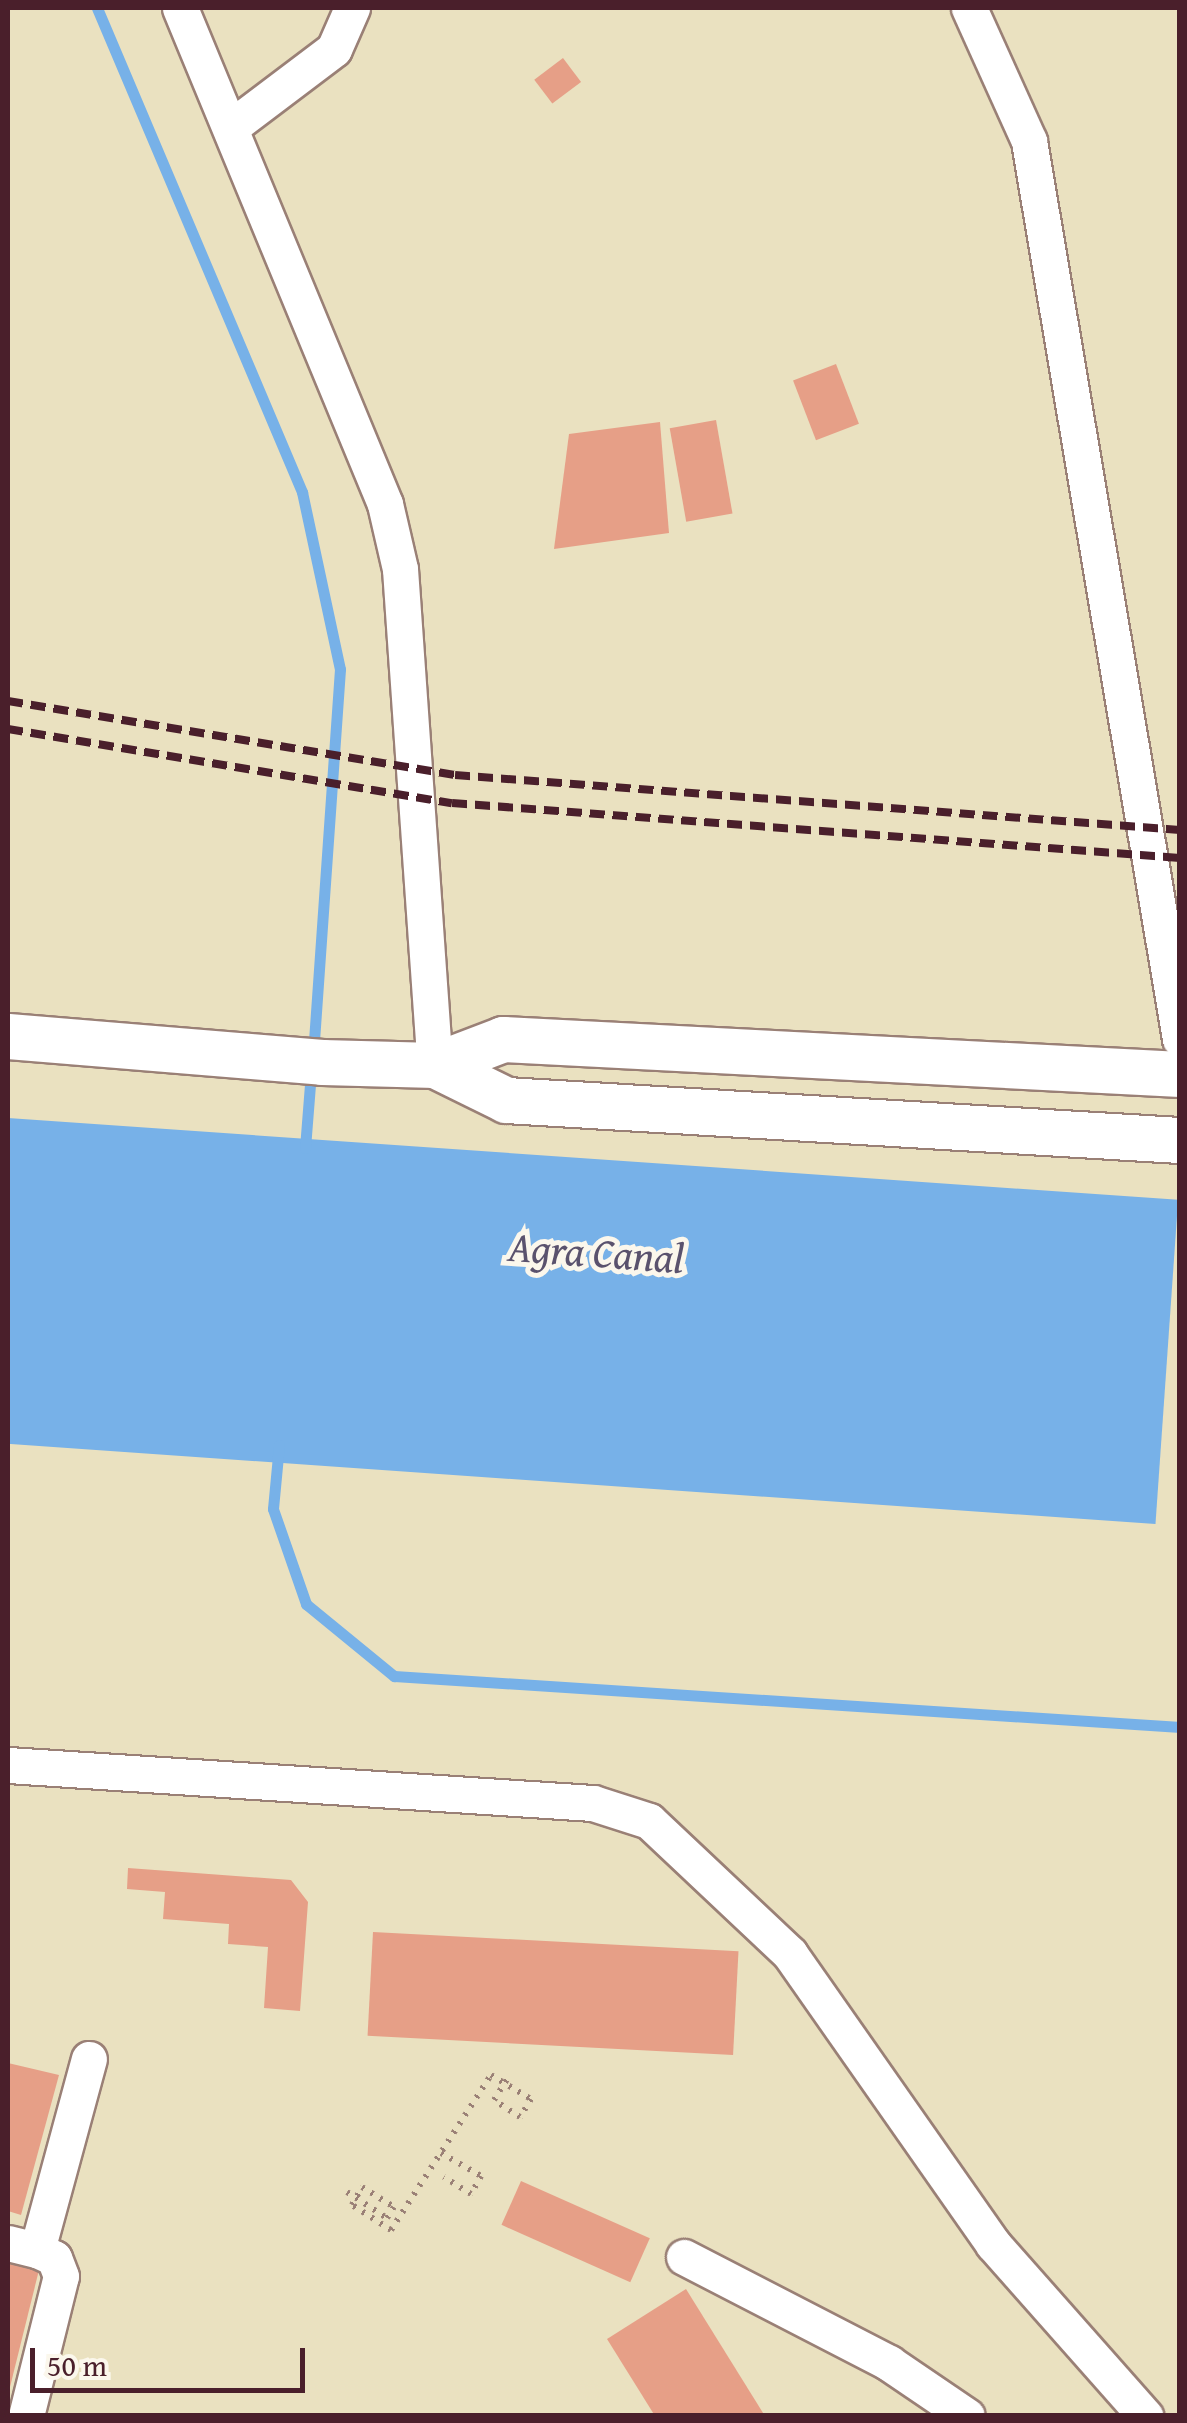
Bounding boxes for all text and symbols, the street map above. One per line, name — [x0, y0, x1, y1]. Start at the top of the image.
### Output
water label: Agra Canal — [506, 1221, 686, 1283]
scale bar — [35, 2328, 310, 2390]
text: 50 m — [47, 2343, 107, 2387]

